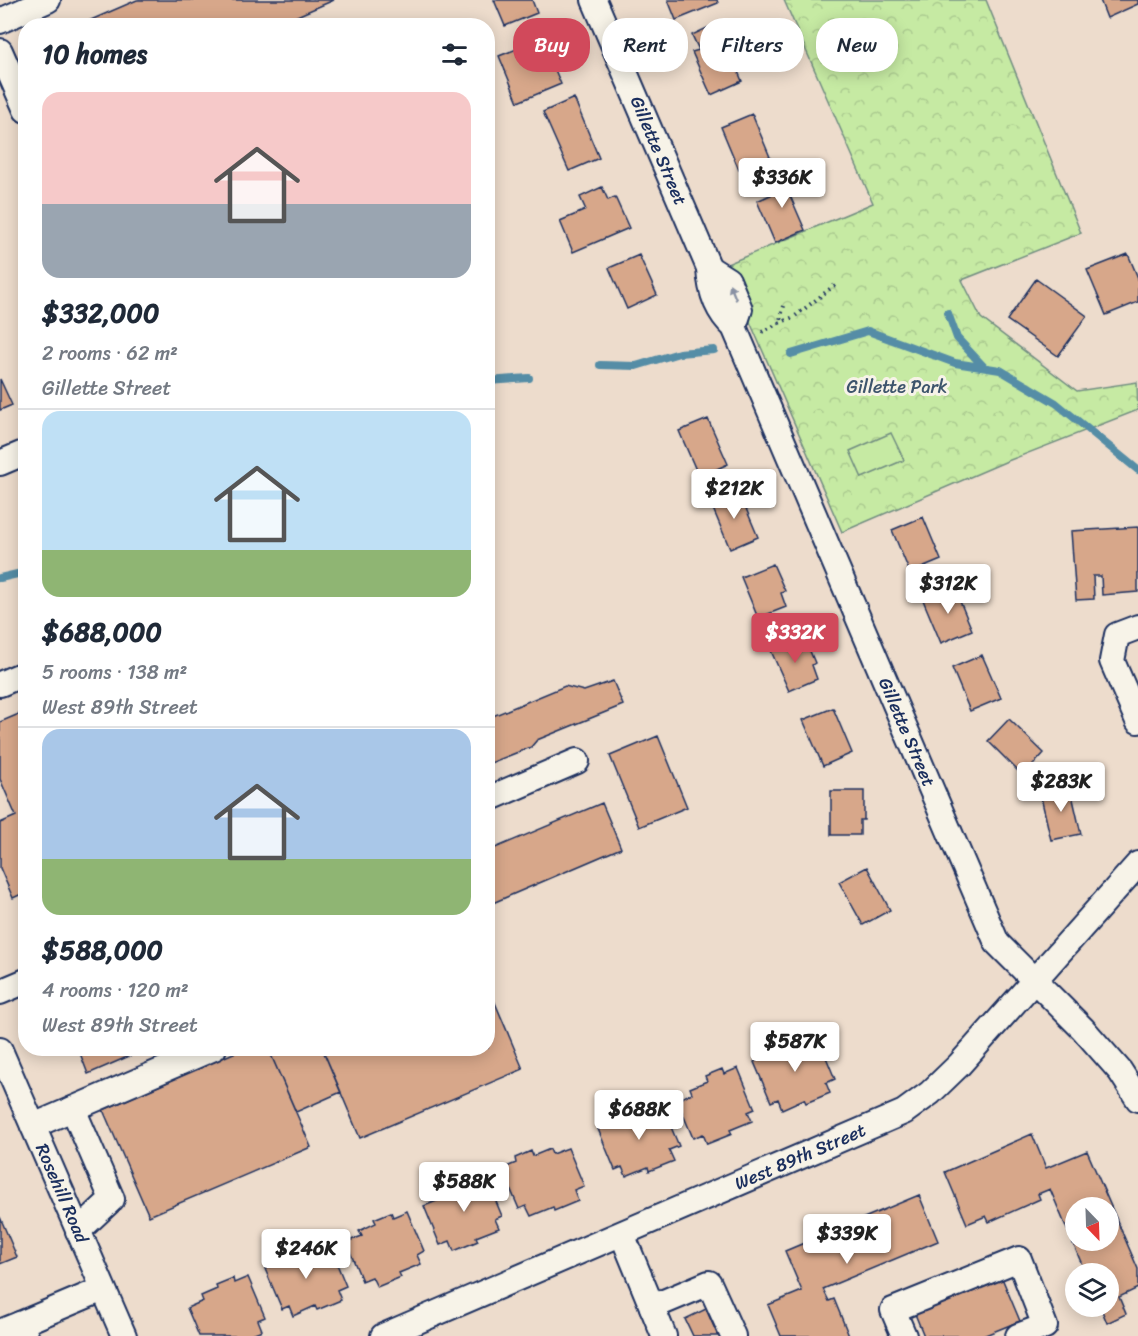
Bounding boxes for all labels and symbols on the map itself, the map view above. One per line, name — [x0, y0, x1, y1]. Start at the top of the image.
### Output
street label: Gillette Street — [621, 91, 696, 211]
pin: $336K — [740, 158, 824, 209]
one-way arrow — [728, 283, 738, 301]
park label: Gillette Park — [847, 371, 948, 403]
pin: $212K — [692, 469, 776, 520]
pin: $312K — [906, 564, 990, 615]
pin: $332K — [753, 613, 837, 664]
street label: Gillette Street — [869, 672, 945, 792]
pin: $283K — [1019, 762, 1103, 813]
pin: $587K — [753, 1022, 837, 1073]
pin: $688K — [597, 1090, 681, 1141]
street label: West 89th Street — [729, 1114, 871, 1199]
street label: Rosehill Road — [26, 1138, 98, 1249]
pin: $588K — [422, 1162, 506, 1213]
north arrow — [1065, 1197, 1119, 1251]
pin: $339K — [805, 1214, 889, 1265]
pin: $246K — [264, 1229, 348, 1280]

